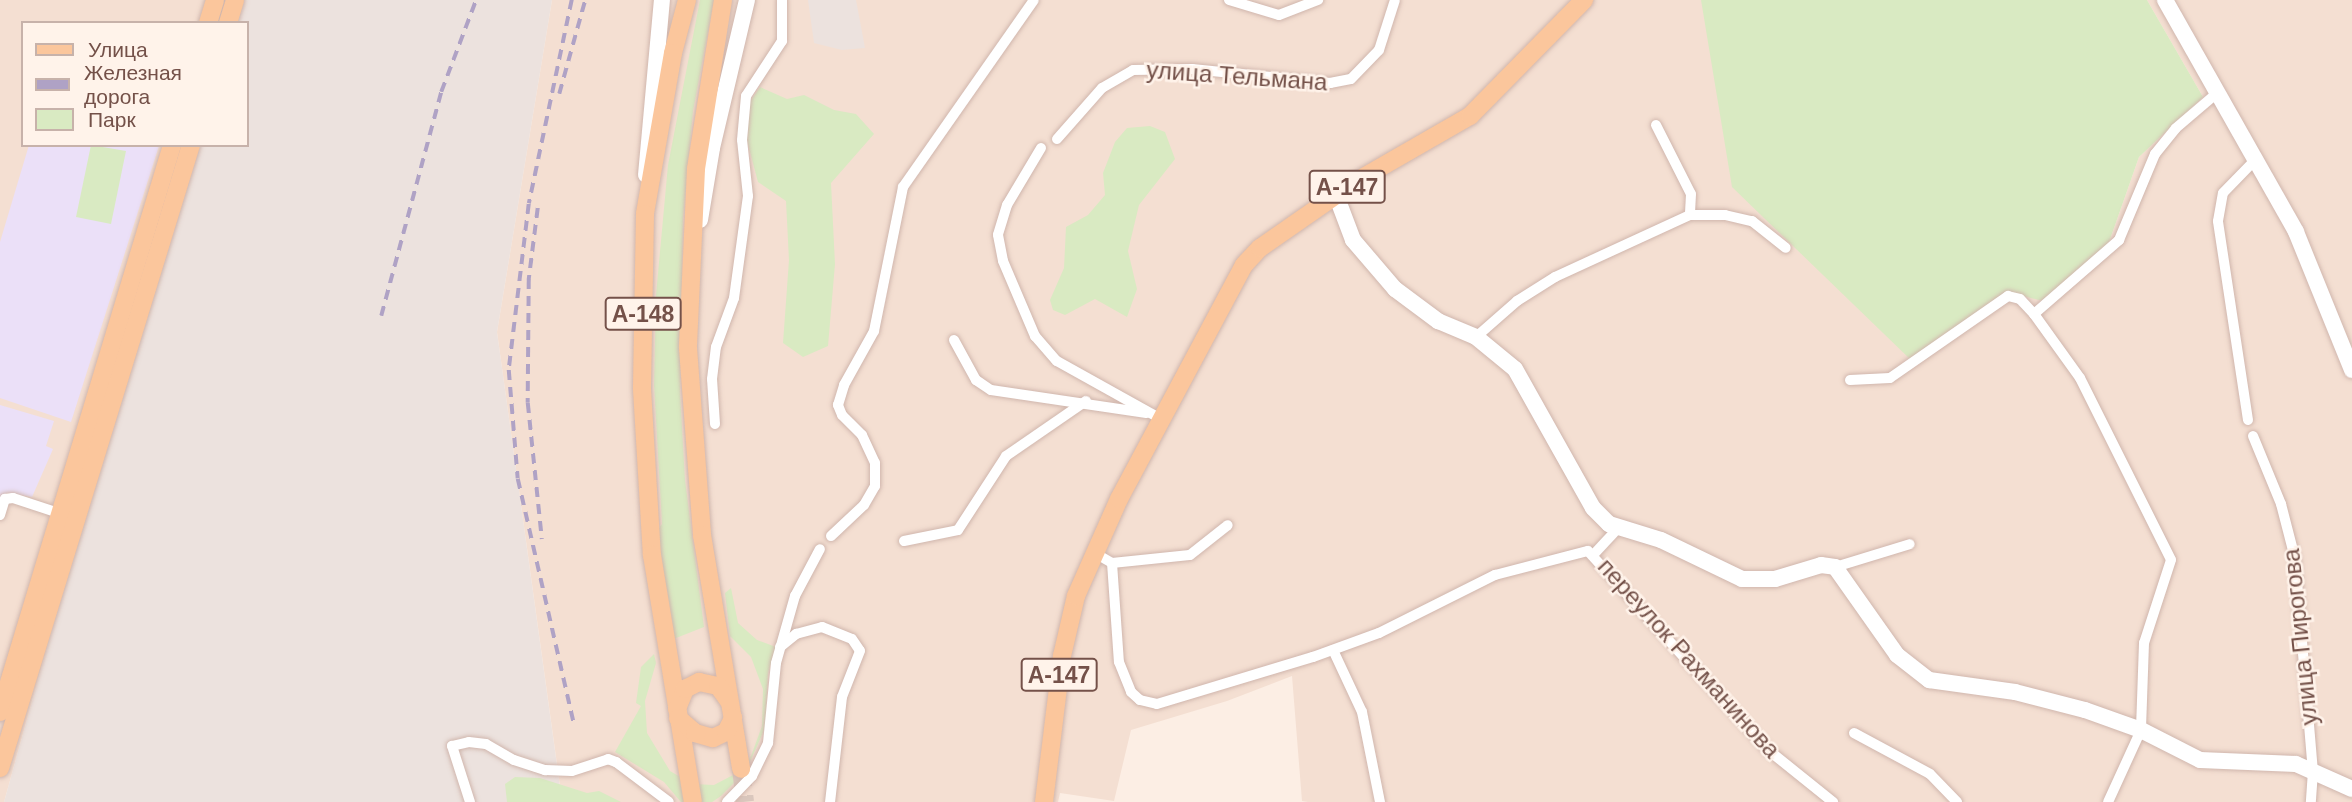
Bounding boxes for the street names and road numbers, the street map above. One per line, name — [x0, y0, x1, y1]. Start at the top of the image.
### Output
street label: улица Тельмана — [1145, 55, 1329, 97]
road number: А-147 — [1308, 168, 1386, 206]
road number: А-148 — [604, 294, 682, 334]
street label: улица Пирогова — [2276, 547, 2324, 727]
street label: переулок Рахманинова — [1592, 552, 1786, 764]
road number: А-147 — [1020, 656, 1098, 694]

